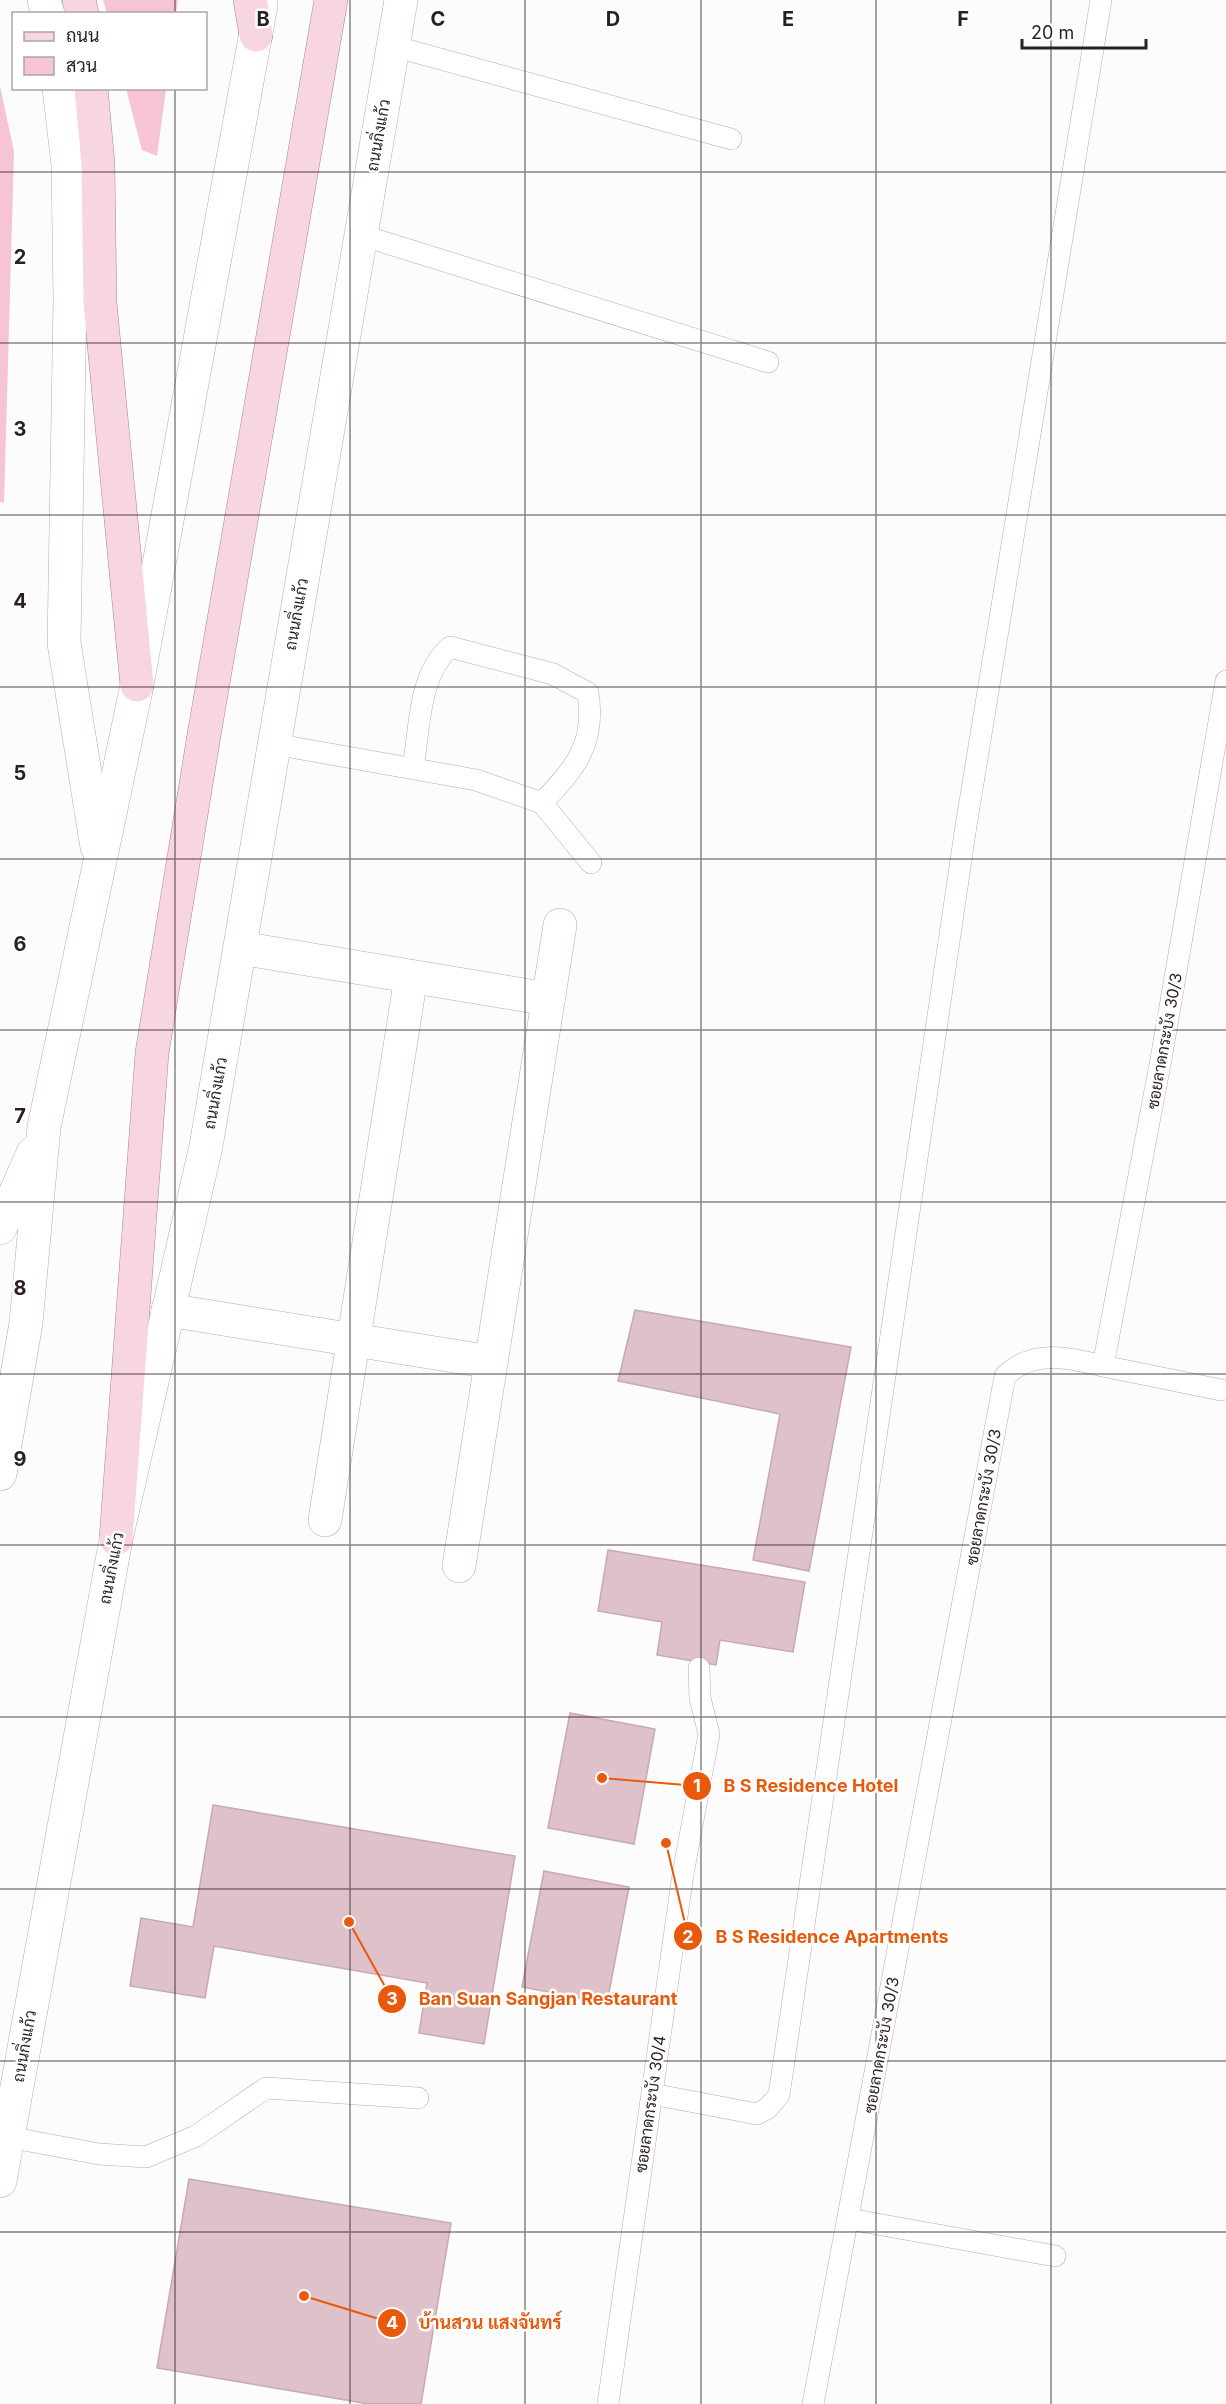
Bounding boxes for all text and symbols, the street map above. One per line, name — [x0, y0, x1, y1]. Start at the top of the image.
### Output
text: B — [256, 7, 270, 31]
text: C — [431, 7, 445, 31]
text: D — [606, 7, 620, 31]
text: E — [782, 7, 794, 31]
text: F — [957, 7, 969, 31]
legend — [12, 12, 207, 90]
scale bar — [1022, 12, 1146, 50]
text: 20 m — [1031, 22, 1074, 43]
text: ถนน — [66, 25, 99, 46]
text: สวน — [66, 55, 97, 76]
street label: ถนนกิ่งแก้ว — [359, 97, 394, 173]
text: 2 — [14, 245, 26, 269]
text: 3 — [14, 417, 26, 441]
street label: ถนนกิ่งแก้ว — [277, 576, 312, 652]
text: 4 — [13, 589, 27, 613]
text: 5 — [14, 761, 26, 785]
text: 6 — [14, 932, 27, 956]
street label: ซอยลาดกระบัง 30/3 — [1142, 971, 1186, 1111]
street label: ถนนกิ่งแก้ว — [196, 1055, 231, 1131]
text: 7 — [14, 1104, 26, 1128]
text: 8 — [13, 1276, 27, 1300]
street label: ซอยลาดกระบัง 30/3 — [961, 1427, 1005, 1567]
text: 9 — [14, 1447, 27, 1471]
street label: ถนนกิ่งแก้ว — [91, 1530, 128, 1606]
callout: B S Residence Hotel — [682, 1768, 910, 1804]
text: 1 — [693, 1775, 701, 1796]
text: B S Residence Hotel — [724, 1775, 898, 1796]
callout: B S Residence Apartments — [673, 1918, 960, 1954]
text: 2 — [682, 1926, 694, 1947]
text: B S Residence Apartments — [716, 1926, 948, 1947]
street label: ซอยลาดกระบัง 30/3 — [859, 1975, 903, 2115]
callout: Ban Suan Sangjan Restaurant — [377, 1981, 689, 2017]
text: 3 — [386, 1988, 398, 2009]
text: Ban Suan Sangjan Restaurant — [419, 1988, 678, 2009]
street label: ถนนกิ่งแก้ว — [5, 2008, 40, 2084]
street label: ซอยลาดกระบัง 30/4 — [630, 2034, 670, 2174]
callout: บ้านสวน แสงจันทร์ — [377, 2305, 574, 2341]
text: บ้านสวน แสงจันทร์ — [419, 2310, 563, 2333]
text: 4 — [386, 2312, 398, 2333]

